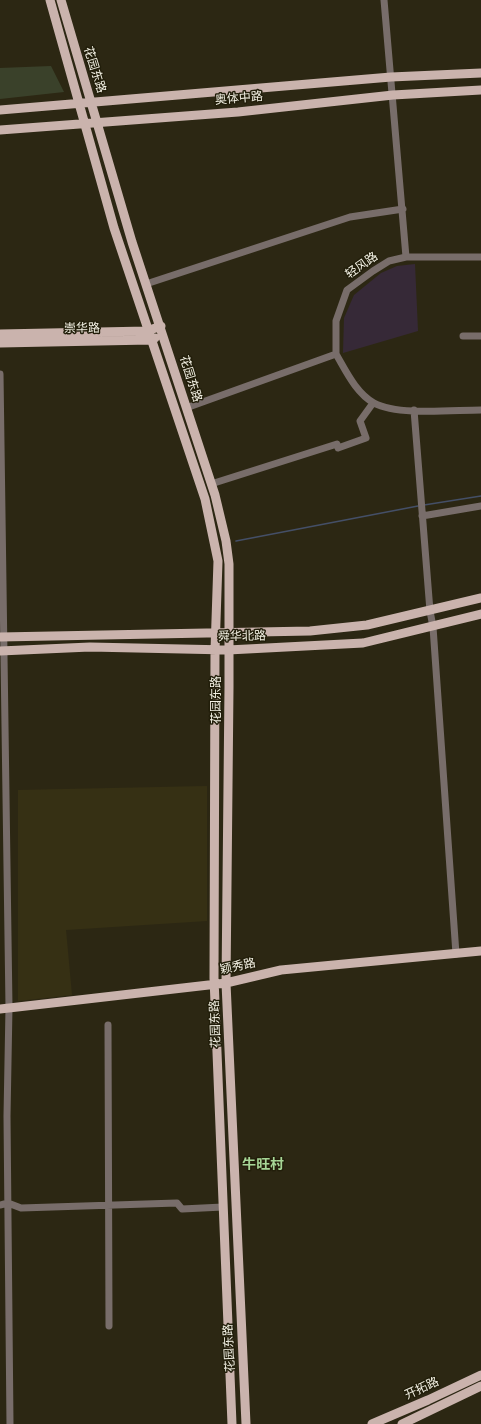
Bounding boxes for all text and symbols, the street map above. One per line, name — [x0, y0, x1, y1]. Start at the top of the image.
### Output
street label: 花园东路 — [80, 45, 108, 95]
street label: 奥体中路 — [214, 90, 264, 108]
street label: 轻风路 — [343, 250, 381, 282]
street label: 崇华路 — [64, 321, 100, 337]
street label: 花园东路 — [176, 354, 204, 404]
street label: 舜华北路 — [218, 629, 266, 645]
street label: 花园东路 — [210, 676, 224, 724]
street label: 颖秀路 — [219, 956, 257, 978]
street label: 花园东路 — [208, 1000, 224, 1048]
district label: 牛旺村 — [242, 1157, 284, 1173]
street label: 花园东路 — [222, 1324, 238, 1372]
street label: 开拓路 — [403, 1375, 441, 1403]

